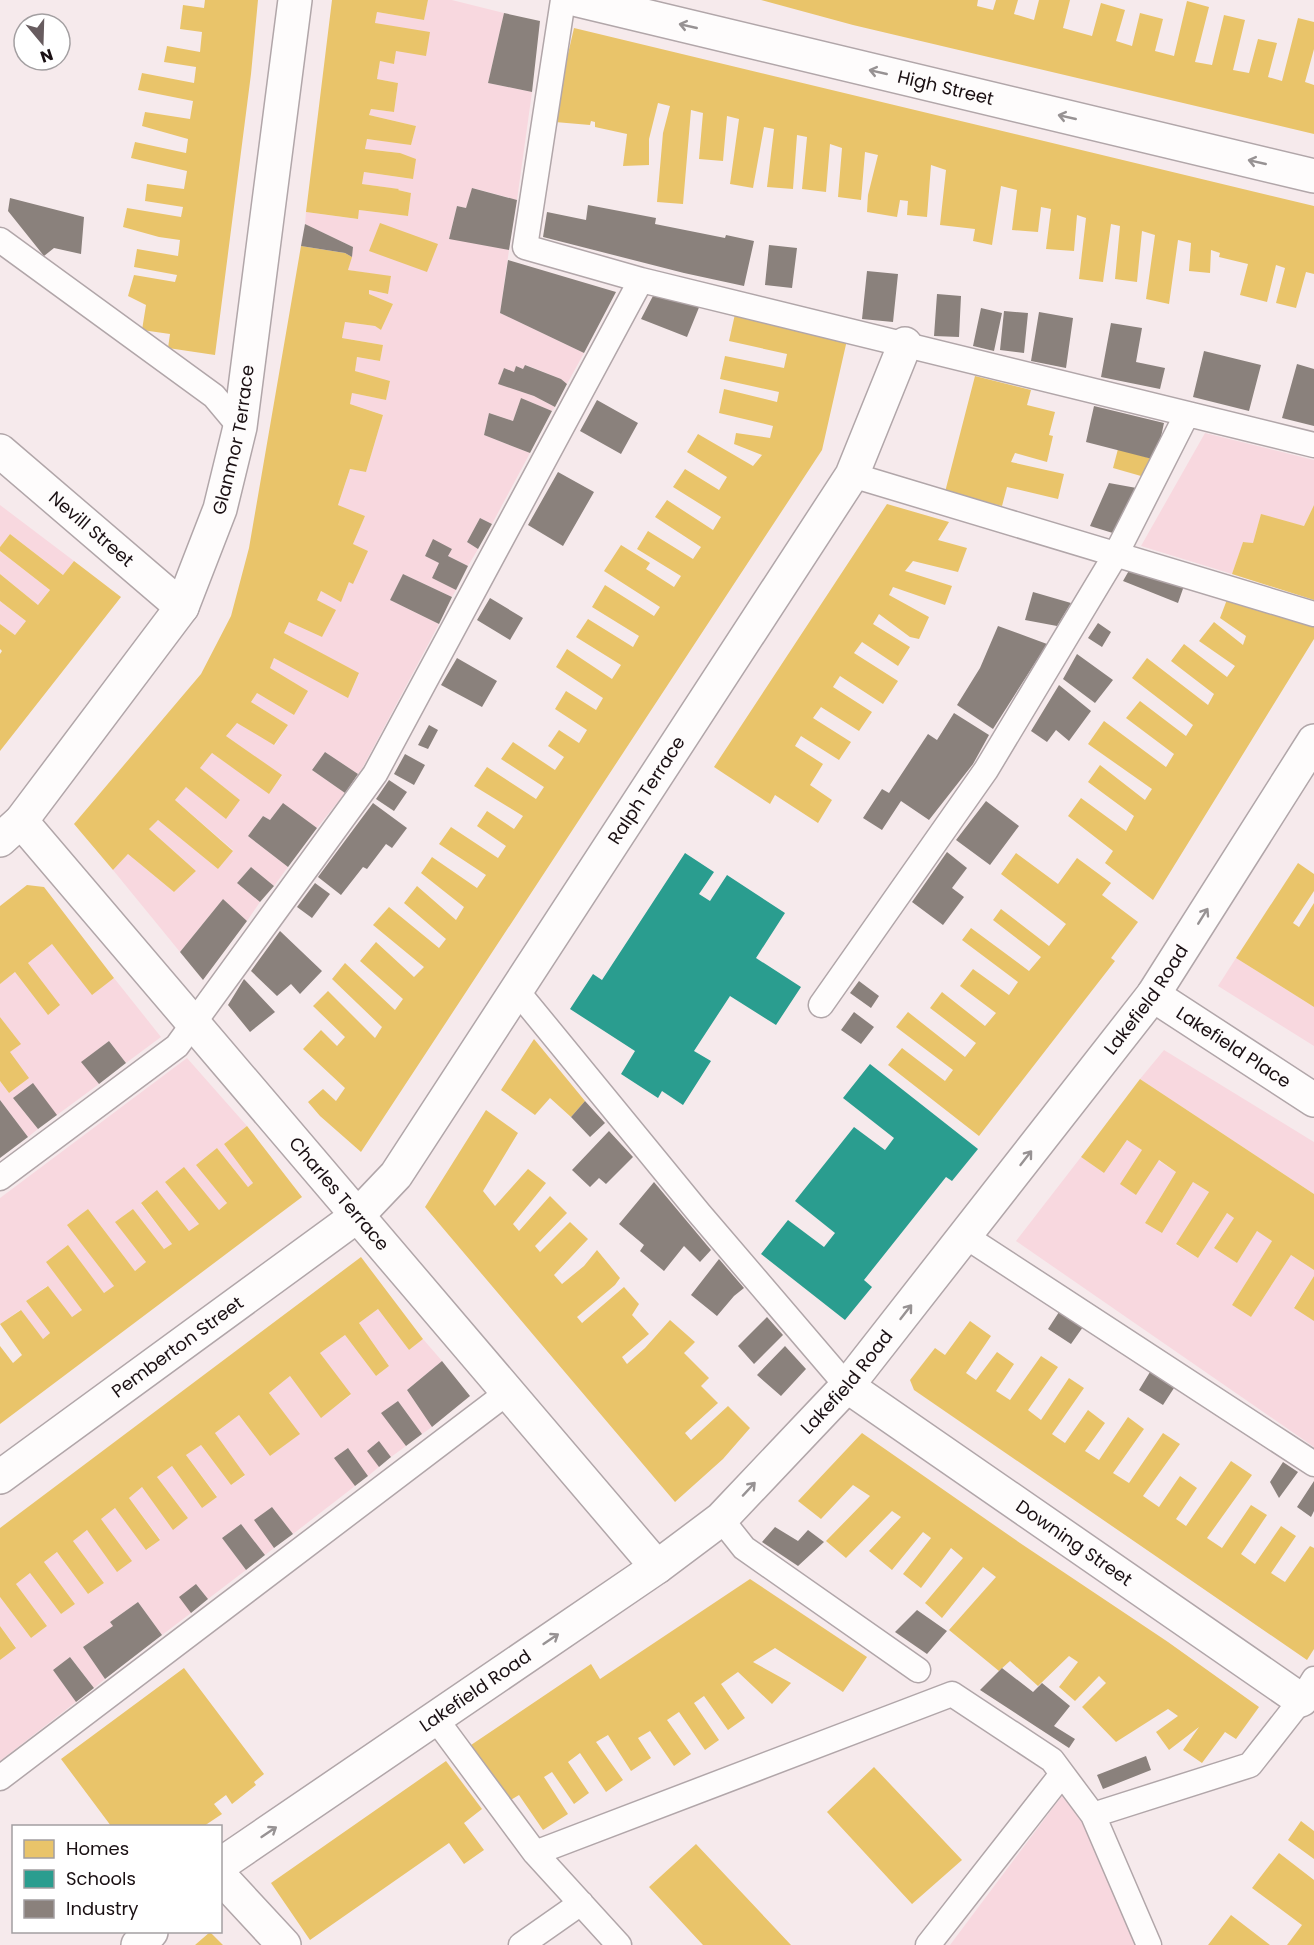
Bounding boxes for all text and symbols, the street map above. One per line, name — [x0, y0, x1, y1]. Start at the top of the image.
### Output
north arrow — [12, 12, 72, 72]
one-way arrow — [679, 20, 698, 32]
text: N — [37, 43, 56, 69]
street label: High Street — [895, 64, 996, 111]
one-way arrow — [869, 65, 888, 77]
one-way arrow — [1058, 110, 1077, 122]
one-way arrow — [1248, 156, 1267, 168]
street label: Glanmor Terrace — [206, 363, 260, 517]
street label: Nevill Street — [44, 485, 139, 572]
street label: Ralph Terrace — [602, 731, 691, 849]
one-way arrow — [1198, 908, 1210, 925]
street label: Lakefield Road — [1098, 940, 1194, 1060]
street label: Lakefield Place — [1171, 1000, 1296, 1094]
street label: Charles Terrace — [283, 1131, 395, 1256]
one-way arrow — [1019, 1150, 1032, 1166]
street label: Pemberton Street — [106, 1290, 248, 1403]
one-way arrow — [899, 1304, 912, 1320]
street label: Lakefield Road — [795, 1324, 898, 1439]
one-way arrow — [742, 1482, 757, 1497]
street label: Downing Street — [1011, 1494, 1137, 1592]
one-way arrow — [543, 1633, 559, 1645]
street label: Lakefield Road — [414, 1643, 536, 1738]
legend — [12, 1825, 222, 1933]
one-way arrow — [260, 1826, 277, 1838]
text: Homes — [66, 1836, 129, 1861]
text: Schools — [66, 1866, 136, 1891]
text: Industry — [66, 1896, 138, 1921]

